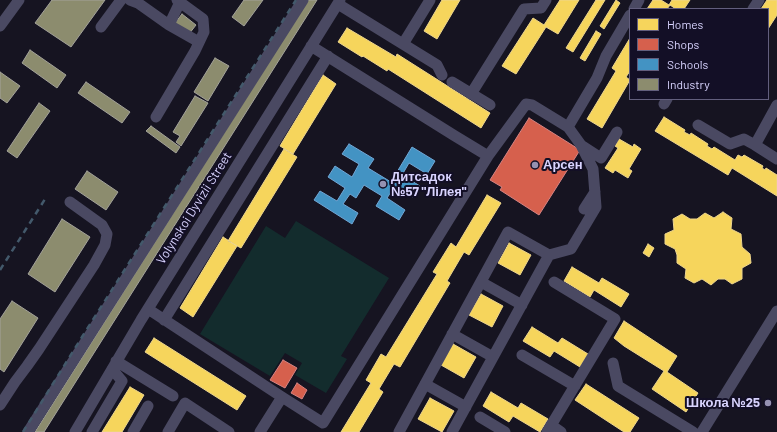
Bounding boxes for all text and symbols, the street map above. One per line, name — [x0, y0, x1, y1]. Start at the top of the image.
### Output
legend — [629, 8, 769, 100]
text: Homes — [667, 17, 703, 31]
text: Shops — [667, 37, 699, 51]
text: Schools — [667, 57, 708, 71]
text: Industry — [667, 77, 710, 91]
street label: Volynskoi Dyvizii Street — [153, 149, 235, 267]
place label: Арсен — [543, 157, 583, 173]
marker: Арсен — [530, 160, 540, 170]
place label: Дитсадок №57 "Лілея" — [391, 169, 467, 200]
marker: Дитсадок №57 "Лілея" — [378, 179, 388, 189]
place label: Школа №25 — [686, 395, 760, 411]
marker: Школа №25 — [763, 398, 773, 408]

